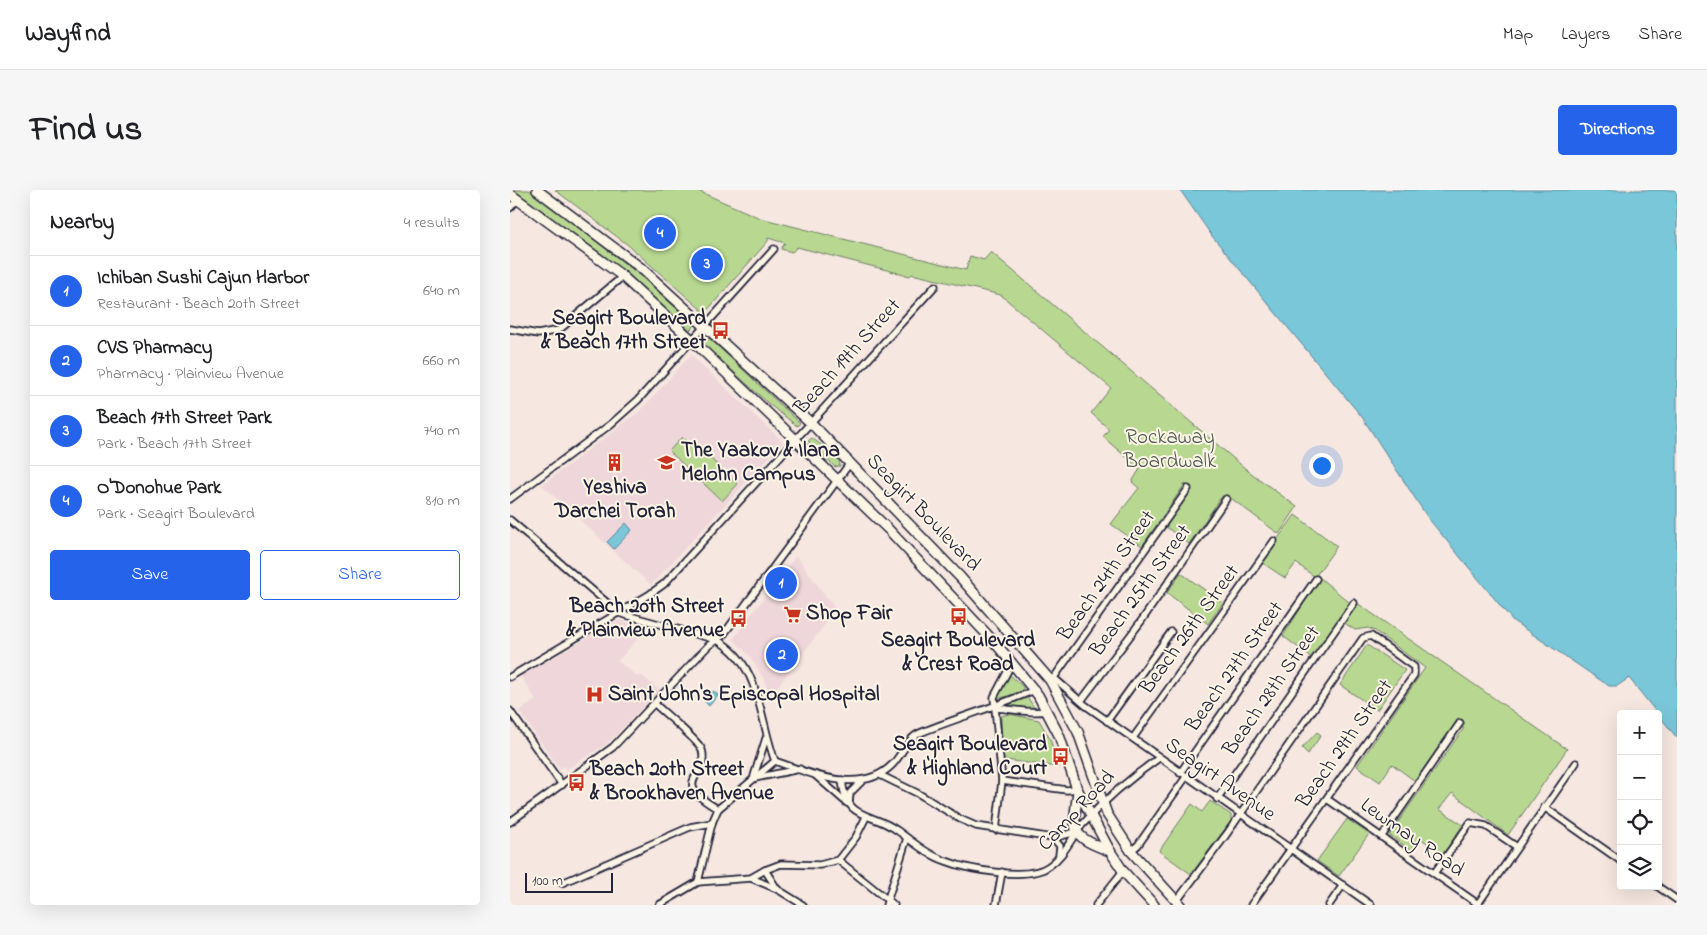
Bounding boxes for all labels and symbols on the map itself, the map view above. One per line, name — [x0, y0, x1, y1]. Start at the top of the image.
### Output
pin: 4 — [644, 214, 676, 252]
pin: 3 — [691, 245, 723, 283]
street label: Beach 19th Street — [787, 292, 909, 423]
place label: Seagirt Boulevard & Beach 17th Street — [540, 304, 707, 358]
bus stop icon: Seagirt Boulevard & Beach 17th Street — [710, 321, 730, 341]
park label: Rockaway Boardwalk — [1123, 423, 1217, 477]
place label: The Yaakov & Ilana Melohn Campus — [681, 436, 840, 490]
street label: Seagirt Boulevard — [857, 447, 987, 580]
building icon: Yeshiva Darchei Torah — [605, 453, 625, 473]
school or university icon: The Yaakov & Ilana Melohn Campus — [657, 453, 677, 473]
your location — [1309, 453, 1335, 479]
place label: Yeshiva Darchei Torah — [554, 473, 675, 527]
street label: Beach 24th Street — [1050, 504, 1163, 648]
street label: Beach 25th Street — [1082, 519, 1199, 664]
street label: Beach 26th Street — [1132, 559, 1247, 702]
pin: 1 — [765, 564, 797, 602]
place label: Beach 20th Street & Plainview Avenue — [565, 592, 725, 646]
street label: Beach 27th Street — [1178, 595, 1291, 739]
place label: Shop Fair — [806, 599, 893, 629]
supermarket icon: Shop Fair — [782, 604, 802, 624]
bus stop icon: Seagirt Boulevard & Crest Road — [948, 606, 968, 626]
bus stop icon: Beach 20th Street & Plainview Avenue — [728, 609, 748, 629]
street label: Beach 28th Street — [1215, 620, 1328, 763]
place label: Seagirt Boulevard & Crest Road — [881, 626, 1035, 680]
pin: 2 — [766, 636, 798, 674]
street label: Beach 29th Street — [1289, 673, 1401, 815]
place label: Saint John's Episcopal Hospital — [608, 680, 880, 710]
hospital icon: Saint John's Episcopal Hospital — [584, 685, 604, 705]
place label: Seagirt Boulevard & Highland Court — [893, 730, 1048, 786]
street label: Seagirt Avenue — [1157, 731, 1282, 831]
bus stop icon: Seagirt Boulevard & Highland Court — [1051, 747, 1071, 767]
place label: Beach 20th Street & Brookhaven Avenue — [589, 755, 774, 809]
street label: Camp Road — [1031, 764, 1123, 858]
bus stop icon: Beach 20th Street & Brookhaven Avenue — [566, 772, 586, 792]
street label: Lewmay Road — [1353, 791, 1470, 887]
scale bar — [525, 870, 612, 893]

